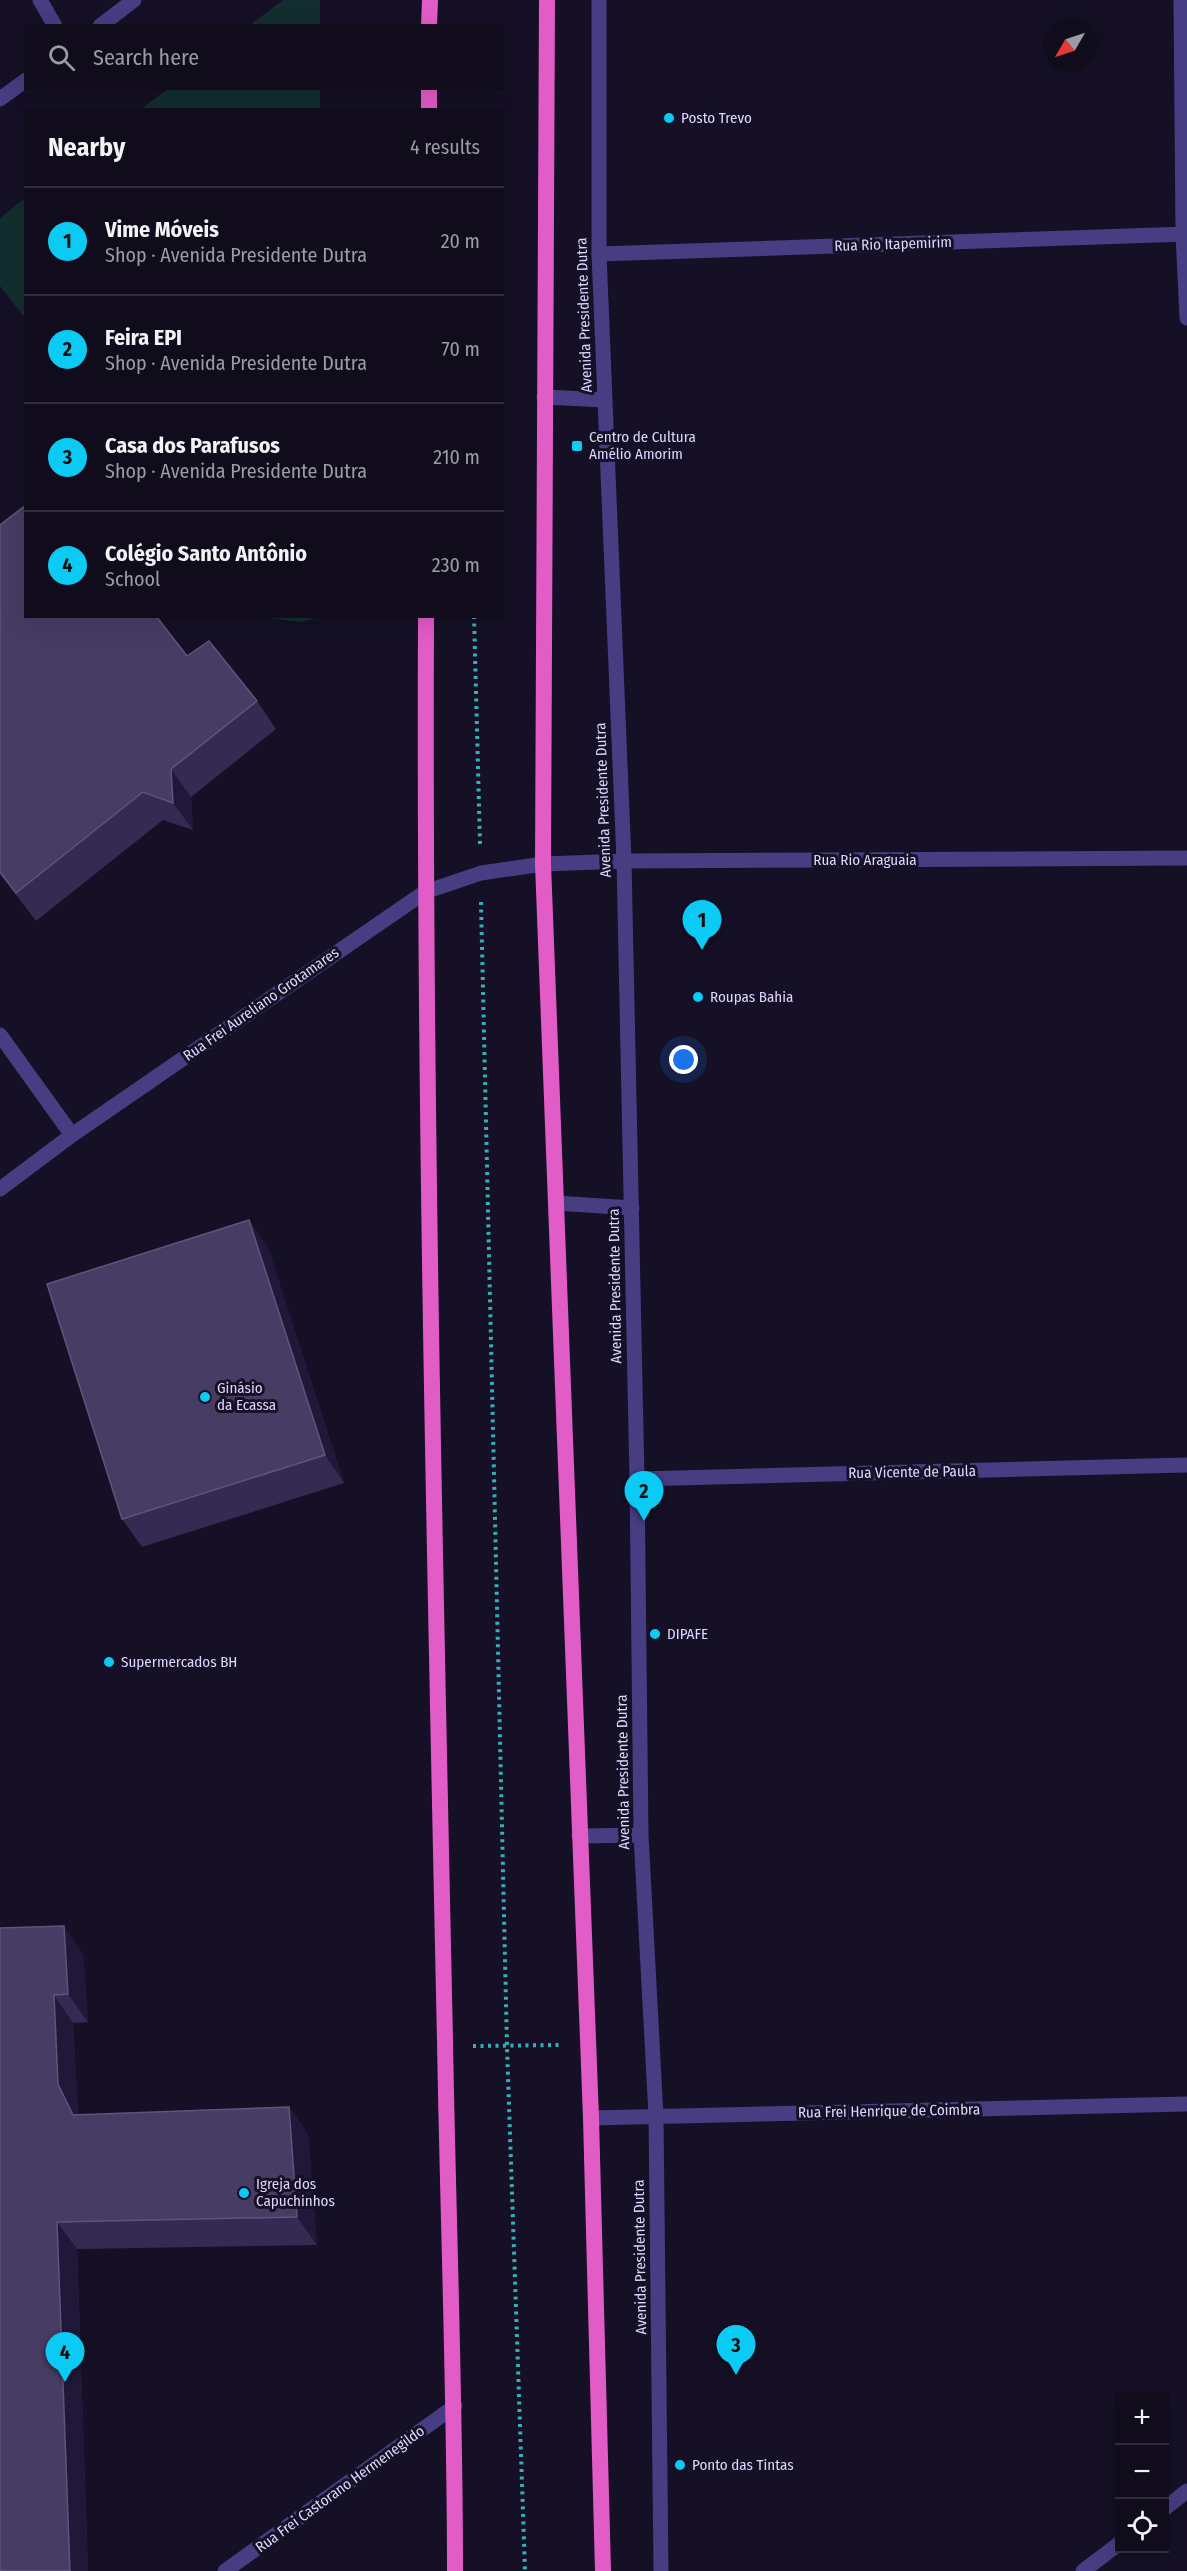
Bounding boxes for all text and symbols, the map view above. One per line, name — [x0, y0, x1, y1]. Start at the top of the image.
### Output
north arrow — [1043, 18, 1097, 72]
search box — [24, 24, 504, 90]
icon: search — [45, 41, 78, 74]
text: Search here — [93, 44, 199, 71]
place label: Posto Trevo — [681, 109, 752, 127]
marker: Posto Trevo — [662, 111, 676, 125]
text: Nearby — [48, 132, 125, 163]
text: 4 results — [410, 135, 480, 159]
text: Vime Móveis — [105, 216, 219, 243]
text: 1 — [63, 229, 72, 253]
text: 20 m — [441, 229, 480, 253]
street label: Rua Rio Itapemirim — [834, 233, 952, 255]
street label: Avenida Presidente Dutra — [572, 237, 596, 393]
text: Shop · Avenida Presidente Dutra — [105, 243, 367, 267]
text: Feira EPI — [105, 324, 182, 351]
text: 2 — [63, 337, 72, 361]
text: 70 m — [442, 337, 480, 361]
text: Shop · Avenida Presidente Dutra — [105, 351, 367, 375]
place label: Centro de Cultura Amélio Amorim — [589, 428, 696, 463]
text: Casa dos Parafusos — [105, 432, 280, 459]
marker: Centro de Cultura Amélio Amorim — [570, 439, 584, 453]
text: 3 — [63, 445, 72, 469]
text: 210 m — [433, 445, 480, 469]
text: Shop · Avenida Presidente Dutra — [105, 459, 367, 483]
text: Colégio Santo Antônio — [105, 540, 307, 567]
text: 4 — [62, 553, 73, 577]
text: 230 m — [432, 553, 480, 577]
text: School — [105, 567, 160, 591]
street label: Avenida Presidente Dutra — [591, 722, 615, 878]
street label: Rua Rio Araguaia — [813, 851, 917, 869]
pin: 1 — [682, 900, 722, 950]
street label: Rua Frei Aureliano Grotamares — [180, 943, 342, 1065]
place label: Roupas Bahia — [710, 988, 793, 1006]
marker: Roupas Bahia — [691, 990, 705, 1004]
your location — [669, 1045, 698, 1074]
street label: Avenida Presidente Dutra — [605, 1208, 625, 1364]
place label: Ginásio da Ecassa — [217, 1379, 276, 1414]
marker: Ginásio da Ecassa — [198, 1390, 212, 1404]
street label: Rua Vicente de Paula — [848, 1462, 976, 1482]
pin: 2 — [624, 1472, 664, 1521]
place label: DIPAFE — [667, 1625, 708, 1643]
marker: DIPAFE — [648, 1627, 662, 1641]
place label: Supermercados BH — [121, 1653, 237, 1671]
marker: Supermercados BH — [102, 1655, 116, 1669]
street label: Avenida Presidente Dutra — [613, 1694, 633, 1850]
street label: Rua Frei Henrique de Coimbra — [798, 2100, 980, 2122]
place label: Igreja dos Capuchinhos — [256, 2175, 335, 2210]
street label: Avenida Presidente Dutra — [630, 2179, 650, 2335]
marker: Igreja dos Capuchinhos — [237, 2186, 251, 2200]
pin: 3 — [716, 2326, 756, 2375]
pin: 4 — [46, 2332, 84, 2382]
map controls — [1115, 2391, 1169, 2553]
button: + — [1115, 2391, 1169, 2445]
street label: Rua Frei Castorano Hermenegildo — [252, 2422, 428, 2556]
button: − — [1115, 2445, 1169, 2499]
place label: Ponto das Tintas — [692, 2456, 794, 2474]
marker: Ponto das Tintas — [673, 2458, 687, 2472]
button: locate — [1115, 2499, 1169, 2553]

